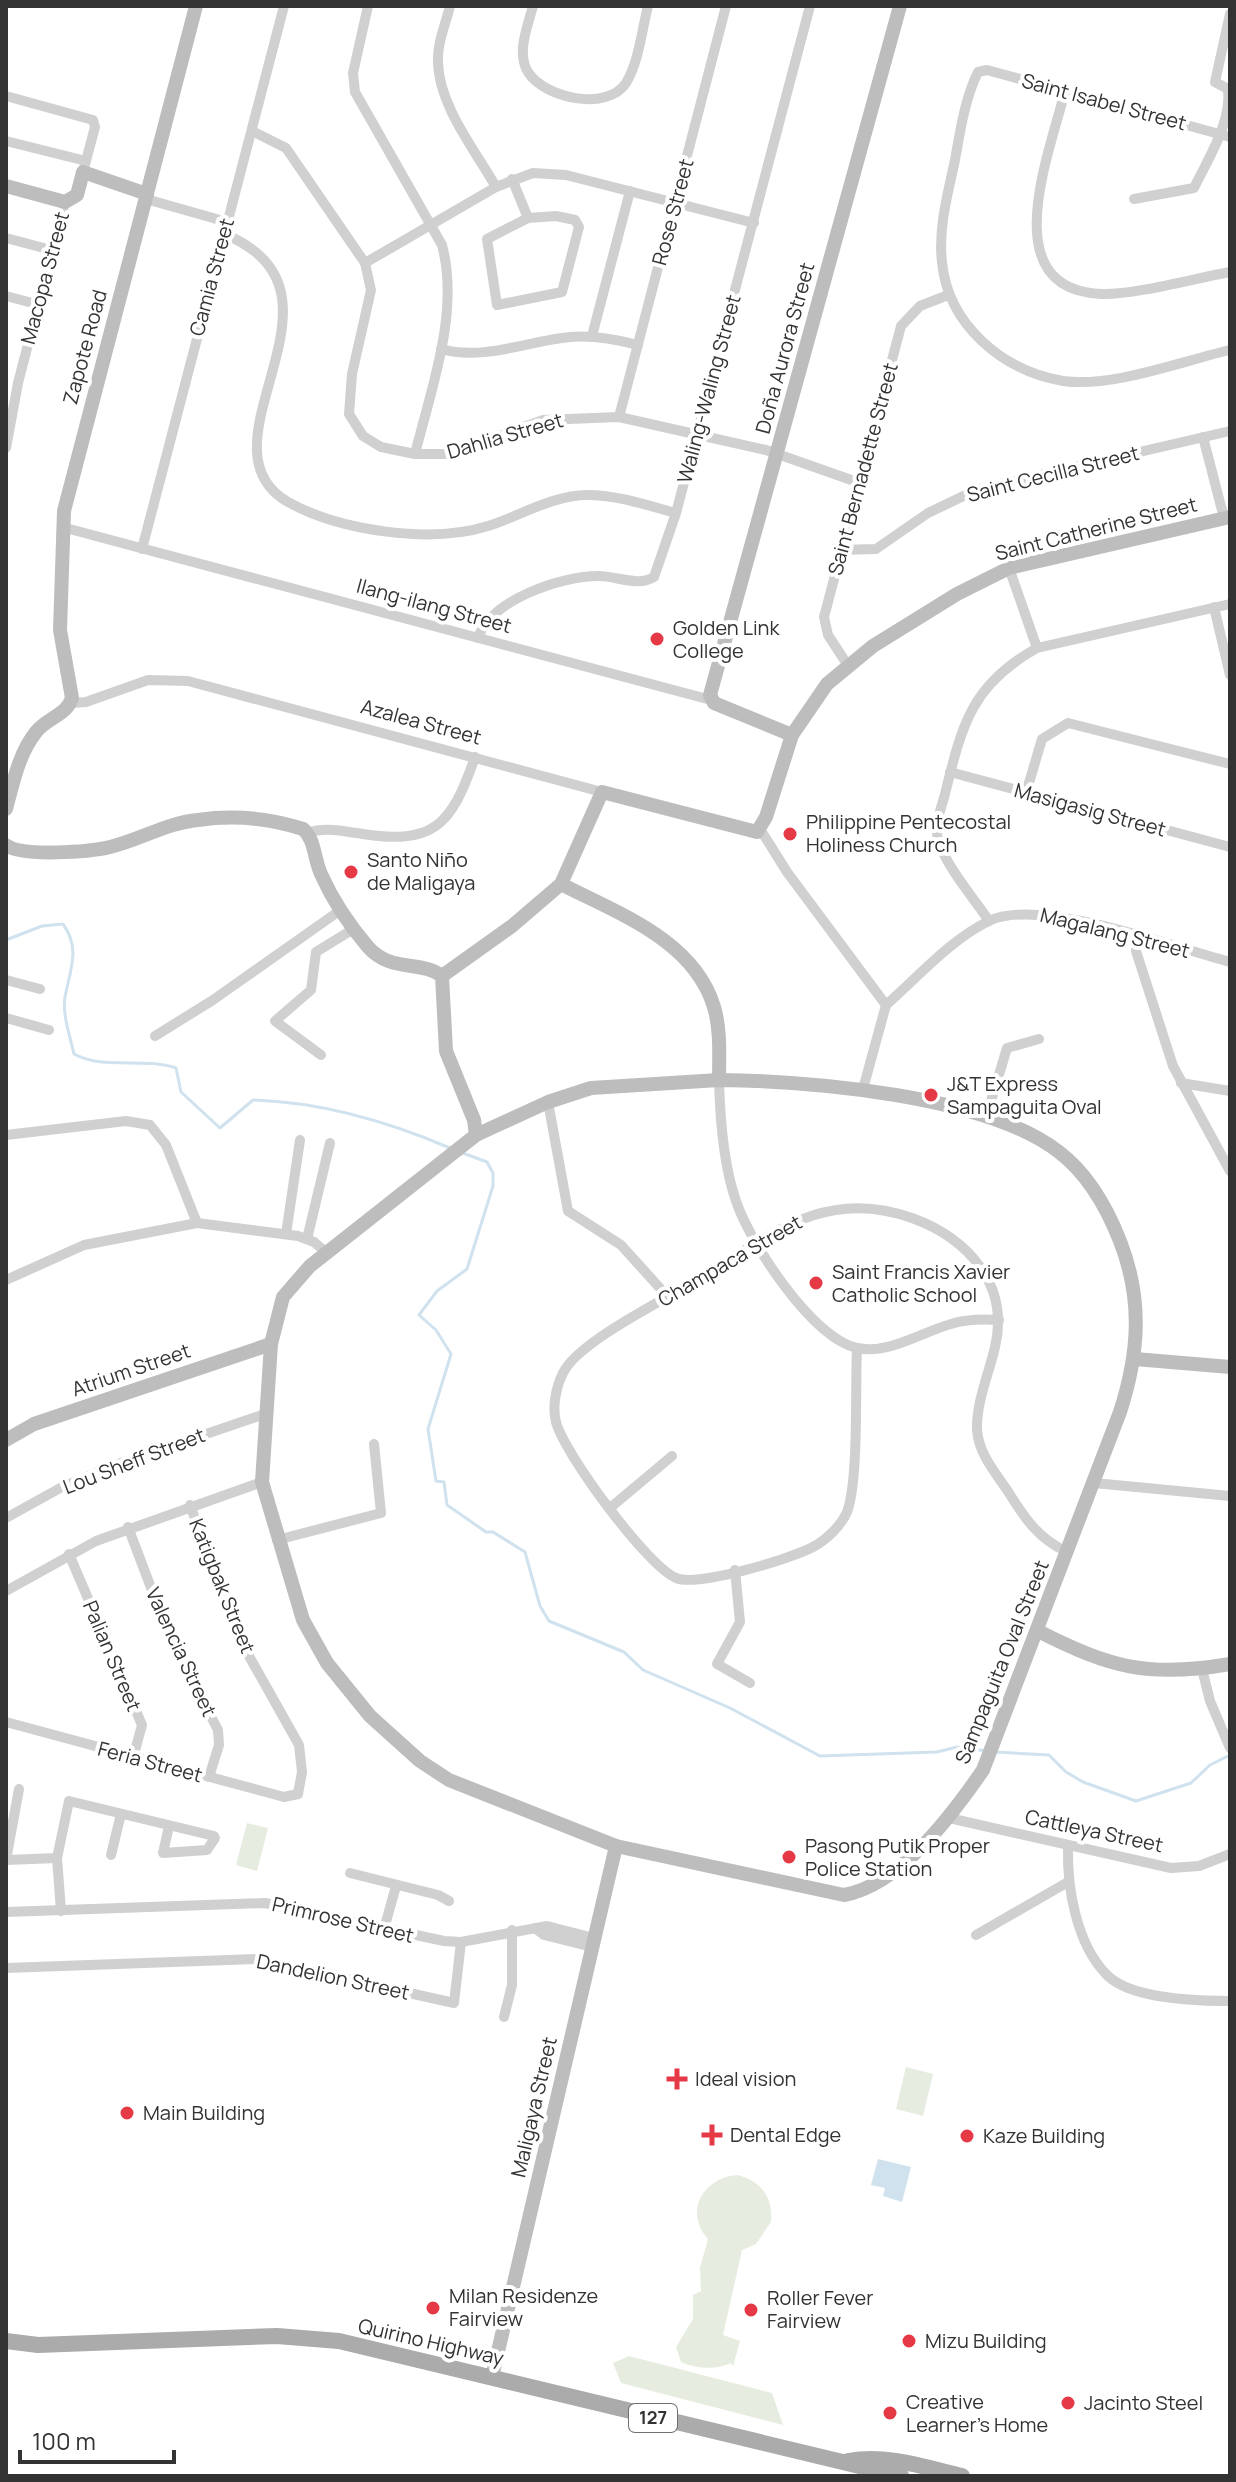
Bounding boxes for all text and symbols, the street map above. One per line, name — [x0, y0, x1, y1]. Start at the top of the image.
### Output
street label: Saint Isabel Street — [1019, 67, 1189, 136]
street label: Rose Street — [645, 156, 700, 268]
street label: Macopa Street — [14, 209, 75, 347]
street label: Camia Street — [183, 215, 240, 339]
street label: Doña Aurora Street — [749, 259, 820, 437]
street label: Zapote Road — [56, 287, 113, 407]
street label: Waling-Waling Street — [670, 292, 747, 486]
street label: Saint Bernadette Street — [821, 360, 904, 578]
street label: Dahlia Street — [444, 406, 566, 465]
street label: Saint Cecilla Street — [964, 439, 1142, 508]
street label: Saint Catherine Street — [992, 490, 1200, 567]
street label: Ilang-ilang Street — [354, 572, 515, 639]
place label: Golden Link College — [673, 614, 780, 664]
marker: Golden Link College — [648, 630, 666, 648]
street label: Azalea Street — [358, 692, 484, 751]
street label: Masigasig Street — [1011, 776, 1169, 843]
place label: Philippine Pentecostal Holiness Church — [806, 808, 1011, 858]
marker: Philippine Pentecostal Holiness Church — [781, 825, 799, 843]
place label: Santo Niño de Maligaya — [367, 846, 475, 896]
marker: Santo Niño de Maligaya — [342, 863, 360, 881]
street label: Magalang Street — [1038, 901, 1193, 964]
place label: J&T Express Sampaguita Oval — [947, 1070, 1102, 1120]
marker: J&T Express Sampaguita Oval — [922, 1086, 940, 1104]
street label: Champaca Street — [653, 1208, 807, 1313]
place label: Saint Francis Xavier Catholic School — [832, 1258, 1010, 1308]
marker: Saint Francis Xavier Catholic School — [807, 1274, 825, 1292]
street label: Atrium Street — [68, 1337, 194, 1402]
street label: Lou Sheff Street — [59, 1421, 209, 1500]
street label: Katigbak Street — [183, 1514, 262, 1657]
street label: Sampaguita Oval Street — [948, 1556, 1055, 1768]
street label: Valencia Street — [140, 1583, 223, 1721]
street label: Palian Street — [77, 1596, 148, 1715]
street label: Feria Street — [95, 1735, 205, 1788]
street label: Cattleya Street — [1023, 1803, 1166, 1858]
place label: Pasong Putik Proper Police Station — [805, 1832, 990, 1882]
marker: Pasong Putik Proper Police Station — [780, 1848, 798, 1866]
street label: Primrose Street — [270, 1890, 417, 1949]
street label: Dandelion Street — [254, 1947, 412, 2006]
street label: Maligaya Street — [504, 2034, 563, 2180]
place label: Ideal vision — [695, 2065, 797, 2092]
marker: Ideal vision — [666, 2068, 688, 2090]
place label: Main Building — [143, 2099, 265, 2126]
marker: Main Building — [118, 2104, 136, 2122]
place label: Dental Edge — [730, 2121, 841, 2148]
place label: Kaze Building — [983, 2122, 1105, 2149]
marker: Dental Edge — [701, 2124, 723, 2146]
marker: Kaze Building — [958, 2127, 976, 2145]
place label: Milan Residenze Fairview — [449, 2282, 598, 2332]
place label: Roller Fever Fairview — [767, 2284, 873, 2334]
marker: Milan Residenze Fairview — [424, 2299, 442, 2317]
marker: Roller Fever Fairview — [742, 2301, 760, 2319]
street label: Quirino Highway — [356, 2312, 507, 2371]
place label: Mizu Building — [925, 2327, 1047, 2354]
marker: Mizu Building — [900, 2332, 918, 2350]
place label: Creative Learner's Home — [906, 2388, 1048, 2438]
place label: Jacinto Steel — [1084, 2389, 1203, 2416]
marker: Jacinto Steel — [1059, 2394, 1077, 2412]
road number: 127 — [629, 2404, 677, 2432]
marker: Creative Learner's Home — [881, 2404, 899, 2422]
scale bar — [20, 2414, 174, 2464]
text: 100 m — [32, 2424, 96, 2457]

